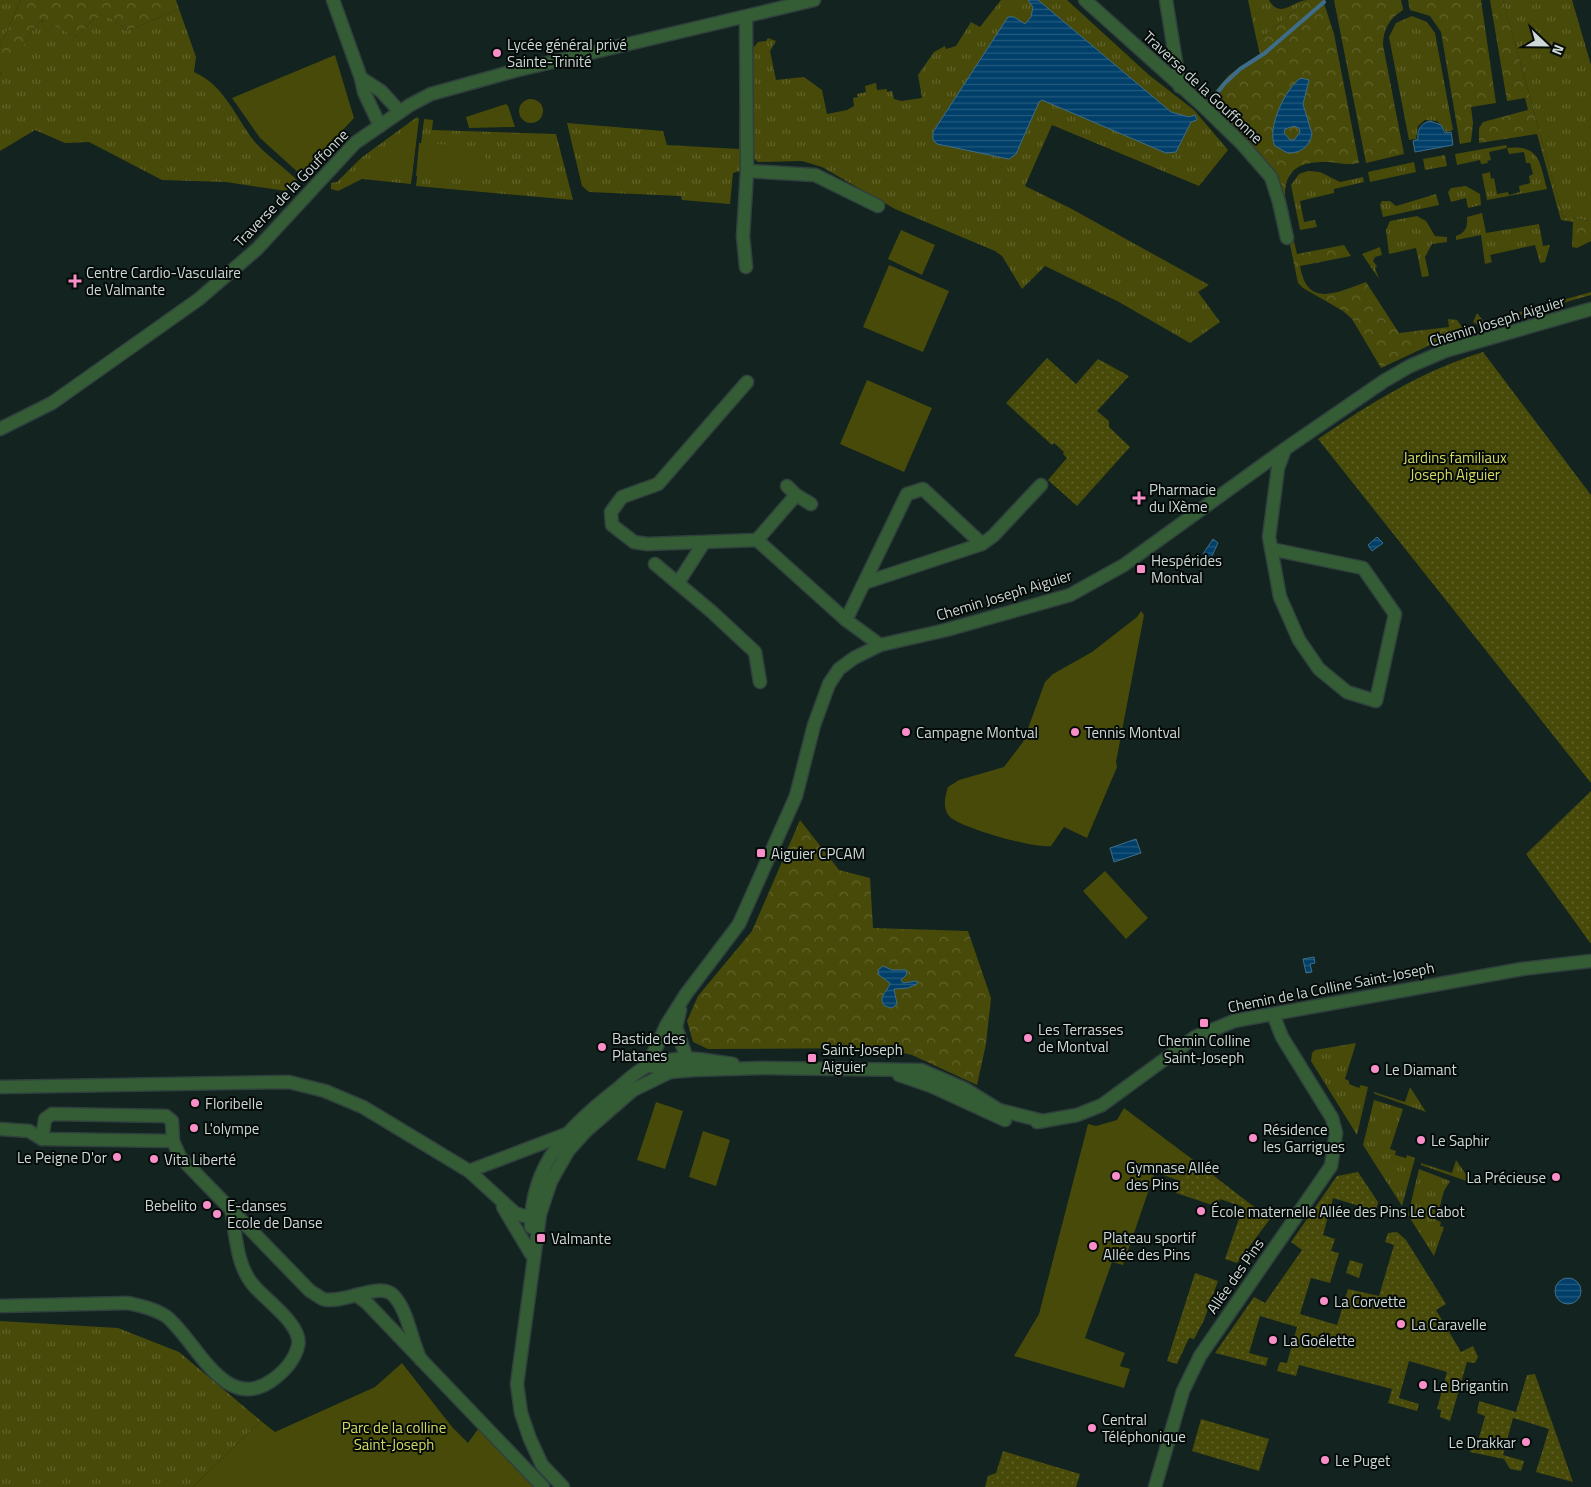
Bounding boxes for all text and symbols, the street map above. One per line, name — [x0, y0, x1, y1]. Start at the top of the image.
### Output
north arrow — [1521, 20, 1571, 70]
street label: Traverse de la Gouffonne — [1138, 25, 1268, 149]
place label: Lycée général privé Sainte-Trinité — [507, 33, 627, 73]
text: N — [1547, 42, 1570, 58]
marker: Lycée général privé Sainte-Trinité — [491, 47, 503, 59]
street label: Traverse de la Gouffonne — [228, 124, 354, 252]
place label: Centre Cardio-Vasculaire de Valmante — [86, 261, 241, 301]
marker: Centre Cardio-Vasculaire de Valmante — [68, 274, 82, 288]
street label: Chemin Joseph Aiguier — [1426, 289, 1568, 353]
park label: Jardins familiaux Joseph Aiguier — [1403, 446, 1507, 486]
place label: Pharmacie du IXème — [1149, 478, 1216, 518]
marker: Pharmacie du IXème — [1133, 492, 1145, 504]
place label: Hespérides Montval — [1151, 549, 1222, 589]
street label: Chemin Joseph Aiguier — [933, 563, 1075, 627]
marker: Hespérides Montval — [1135, 563, 1147, 575]
place label: Campagne Montval — [916, 721, 1038, 744]
place label: Tennis Montval — [1085, 721, 1181, 744]
marker: Campagne Montval — [900, 726, 912, 738]
marker: Tennis Montval — [1069, 726, 1081, 738]
place label: Aiguier CPCAM — [771, 842, 865, 865]
marker: Aiguier CPCAM — [755, 847, 767, 859]
street label: Chemin de la Colline Saint-Joseph — [1226, 956, 1436, 1018]
marker: Chemin Colline Saint-Joseph — [1198, 1017, 1210, 1029]
place label: Les Terrasses de Montval — [1038, 1018, 1123, 1058]
place label: Bastide des Platanes — [612, 1027, 686, 1067]
place label: Chemin Colline Saint-Joseph — [1158, 1029, 1250, 1069]
marker: Les Terrasses de Montval — [1022, 1032, 1034, 1044]
place label: Saint-Joseph Aiguier — [822, 1038, 903, 1078]
marker: Bastide des Platanes — [596, 1041, 608, 1053]
marker: Saint-Joseph Aiguier — [806, 1052, 818, 1064]
place label: Le Diamant — [1385, 1058, 1458, 1081]
marker: Le Diamant — [1369, 1063, 1381, 1075]
place label: Floribelle — [205, 1092, 263, 1115]
marker: Floribelle — [189, 1097, 201, 1109]
place label: L'olympe — [204, 1117, 259, 1140]
place label: Résidence les Garrigues — [1263, 1118, 1345, 1158]
marker: L'olympe — [188, 1122, 200, 1134]
place label: Le Saphir — [1431, 1129, 1489, 1152]
marker: Résidence les Garrigues — [1247, 1132, 1259, 1144]
marker: Le Saphir — [1415, 1134, 1427, 1146]
place label: Le Peigne D'or — [17, 1146, 107, 1169]
place label: Vita Liberté — [164, 1148, 236, 1171]
marker: Le Peigne D'or — [111, 1151, 123, 1163]
marker: Vita Liberté — [148, 1153, 160, 1165]
place label: Gymnase Allée des Pins — [1126, 1156, 1219, 1196]
place label: La Précieuse — [1467, 1166, 1546, 1189]
marker: Gymnase Allée des Pins — [1110, 1170, 1122, 1182]
marker: La Précieuse — [1550, 1171, 1562, 1183]
place label: Bebelito — [145, 1194, 197, 1217]
place label: E-danses Ecole de Danse — [227, 1194, 322, 1234]
marker: Bebelito — [201, 1199, 213, 1211]
place label: École maternelle Allée des Pins Le Cabot — [1211, 1200, 1465, 1223]
marker: École maternelle Allée des Pins Le Cabot — [1195, 1205, 1207, 1217]
marker: E-danses Ecole de Danse — [211, 1208, 223, 1220]
place label: Plateau sportif Allée des Pins — [1103, 1226, 1196, 1266]
place label: Valmante — [551, 1227, 611, 1250]
marker: Valmante — [535, 1232, 547, 1244]
street label: Allée des Pins — [1201, 1234, 1269, 1318]
marker: Plateau sportif Allée des Pins — [1087, 1240, 1099, 1252]
place label: La Corvette — [1334, 1290, 1406, 1313]
marker: La Corvette — [1318, 1295, 1330, 1307]
place label: La Caravelle — [1411, 1313, 1486, 1336]
marker: La Caravelle — [1395, 1318, 1407, 1330]
place label: La Goélette — [1283, 1329, 1355, 1352]
marker: La Goélette — [1267, 1334, 1279, 1346]
place label: Le Brigantin — [1433, 1374, 1509, 1397]
marker: Le Brigantin — [1417, 1379, 1429, 1391]
place label: Central Téléphonique — [1102, 1408, 1186, 1448]
park label: Parc de la colline Saint-Joseph — [342, 1416, 446, 1456]
marker: Central Téléphonique — [1086, 1422, 1098, 1434]
place label: Le Drakkar — [1449, 1431, 1516, 1454]
marker: Le Drakkar — [1520, 1436, 1532, 1448]
place label: Le Puget — [1335, 1449, 1391, 1472]
marker: Le Puget — [1319, 1454, 1331, 1466]

